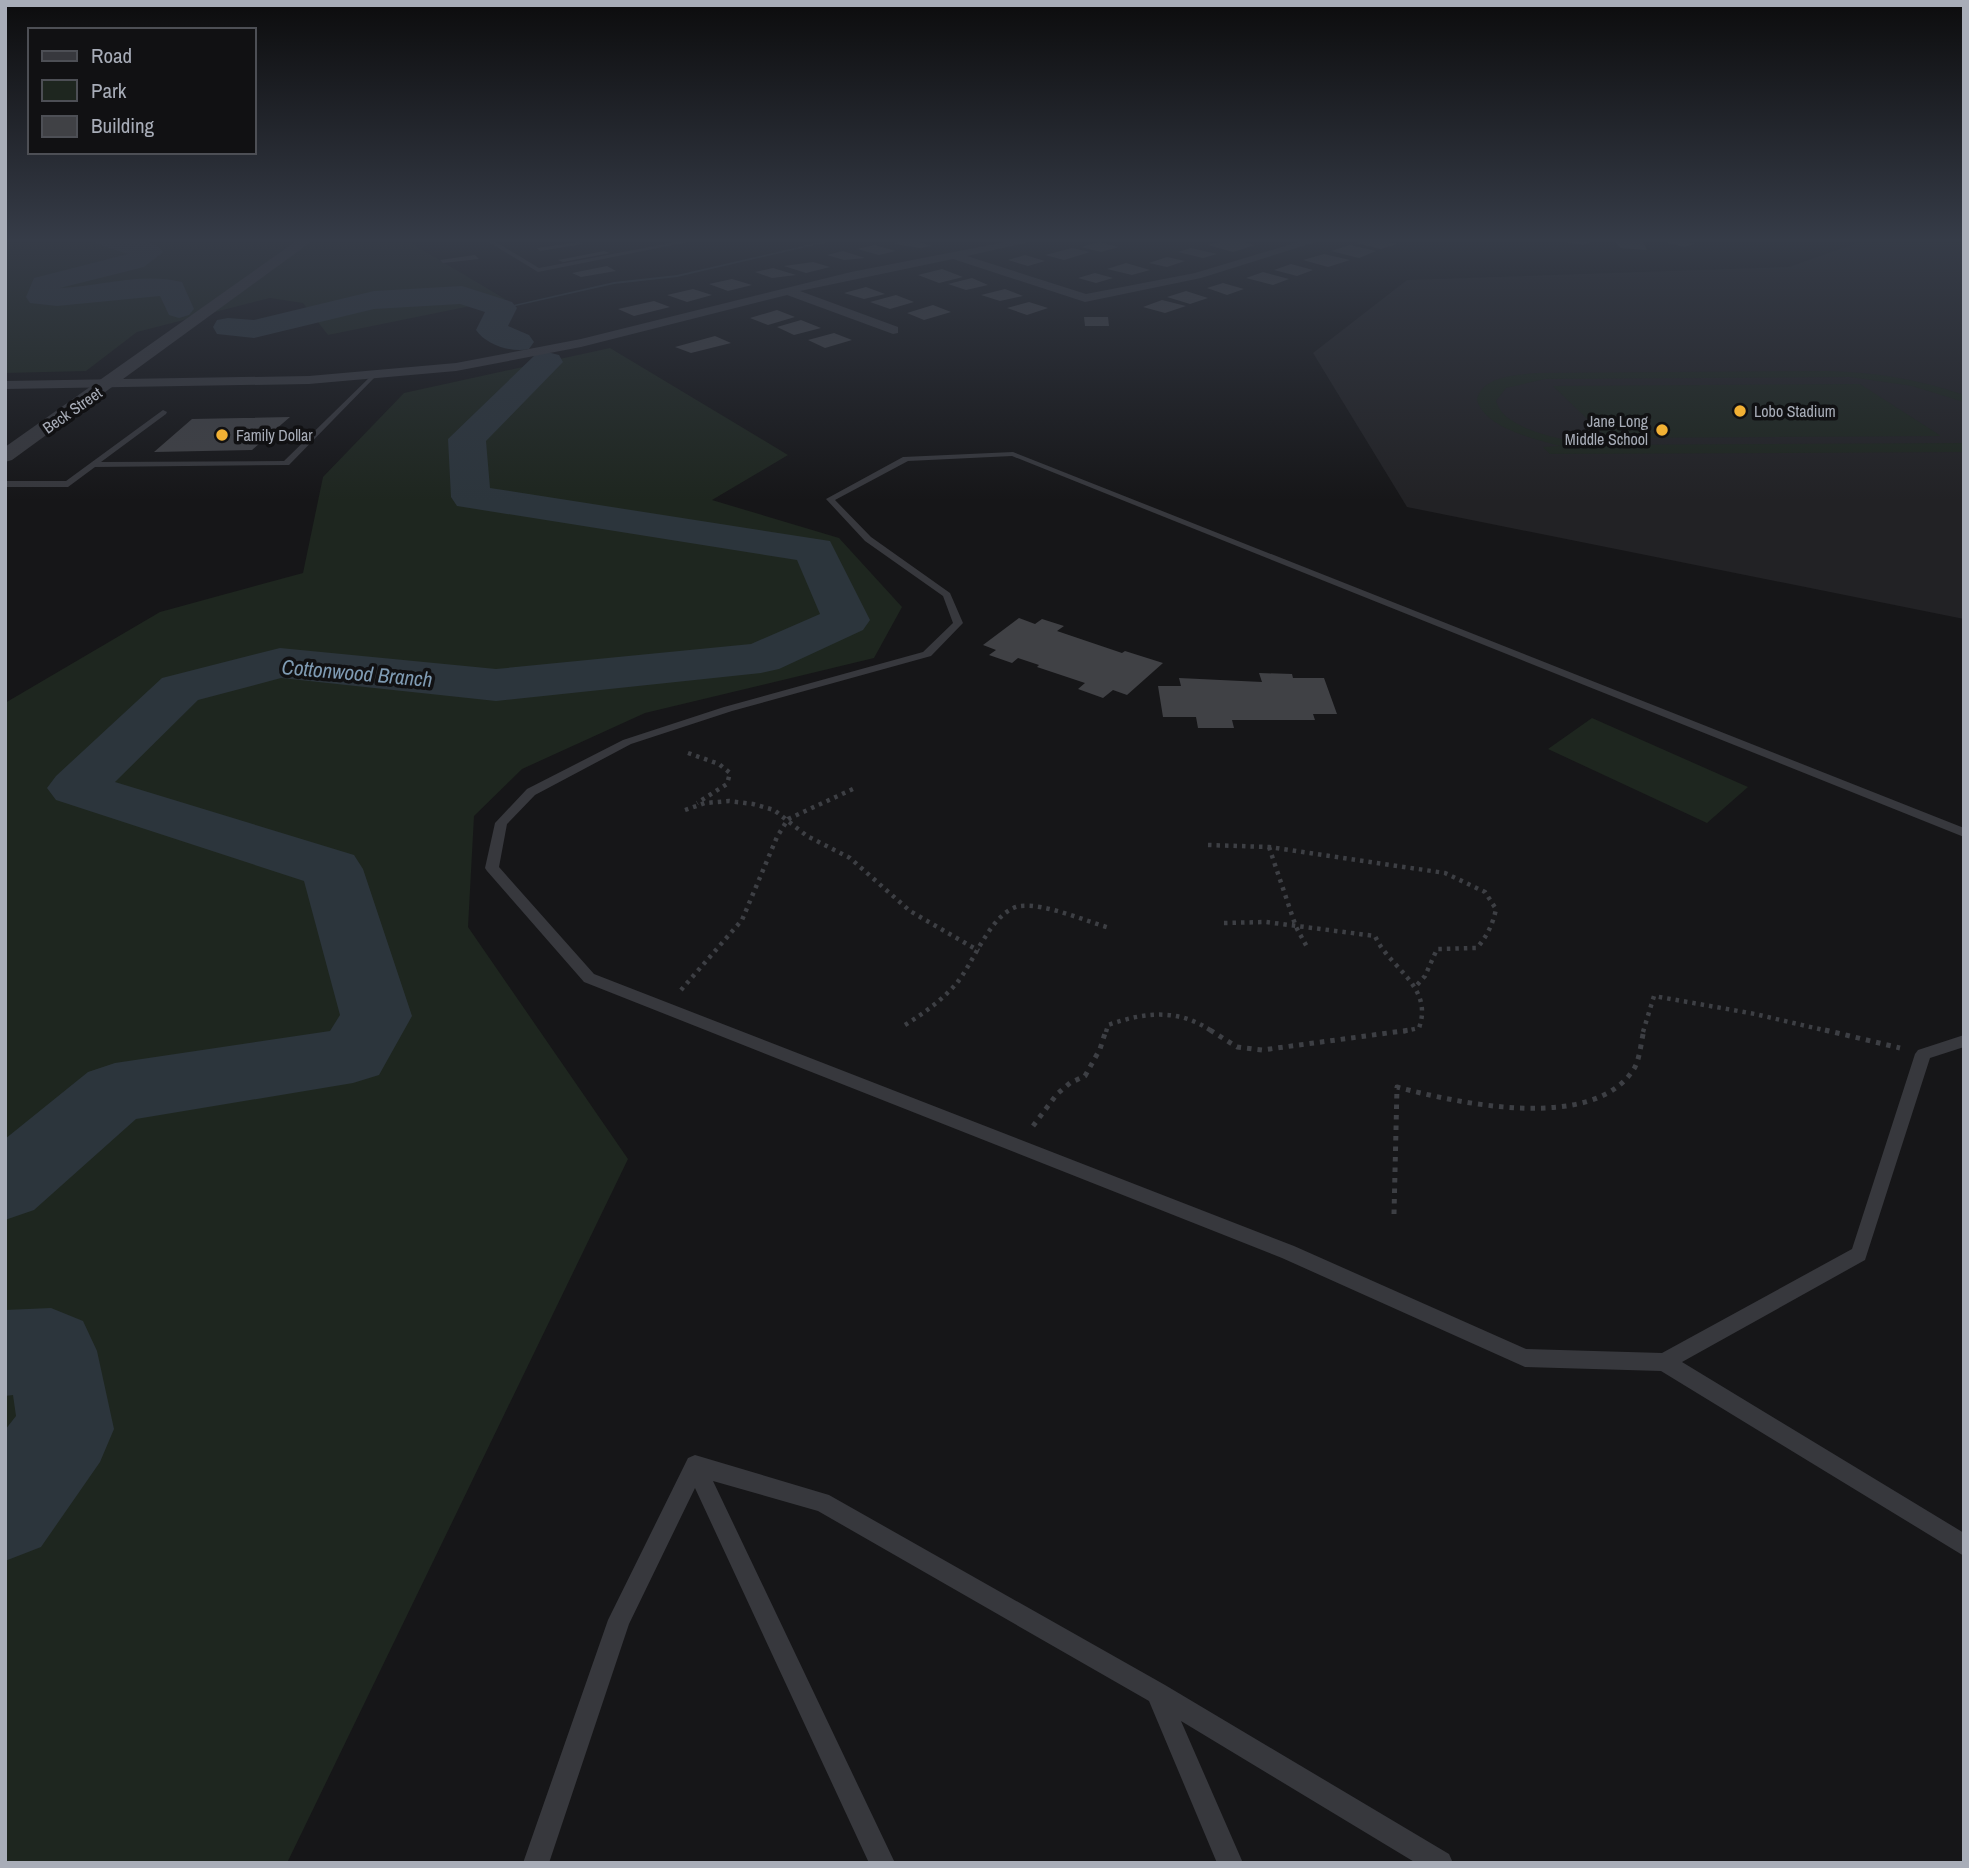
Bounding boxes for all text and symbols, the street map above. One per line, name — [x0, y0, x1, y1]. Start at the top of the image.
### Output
legend — [28, 28, 256, 154]
text: Road — [91, 41, 132, 70]
text: Park — [91, 76, 127, 105]
text: Building — [91, 111, 155, 140]
street label: Beck Street — [38, 381, 106, 438]
place label: Lobo Stadium — [1754, 400, 1836, 422]
marker: Lobo Stadium — [1732, 403, 1748, 419]
place label: Jane Long Middle School — [1565, 410, 1649, 450]
marker: Jane Long Middle School — [1654, 422, 1670, 438]
place label: Family Dollar — [236, 424, 313, 446]
marker: Family Dollar — [214, 427, 230, 443]
water label: Cottonwood Branch — [280, 652, 434, 694]

